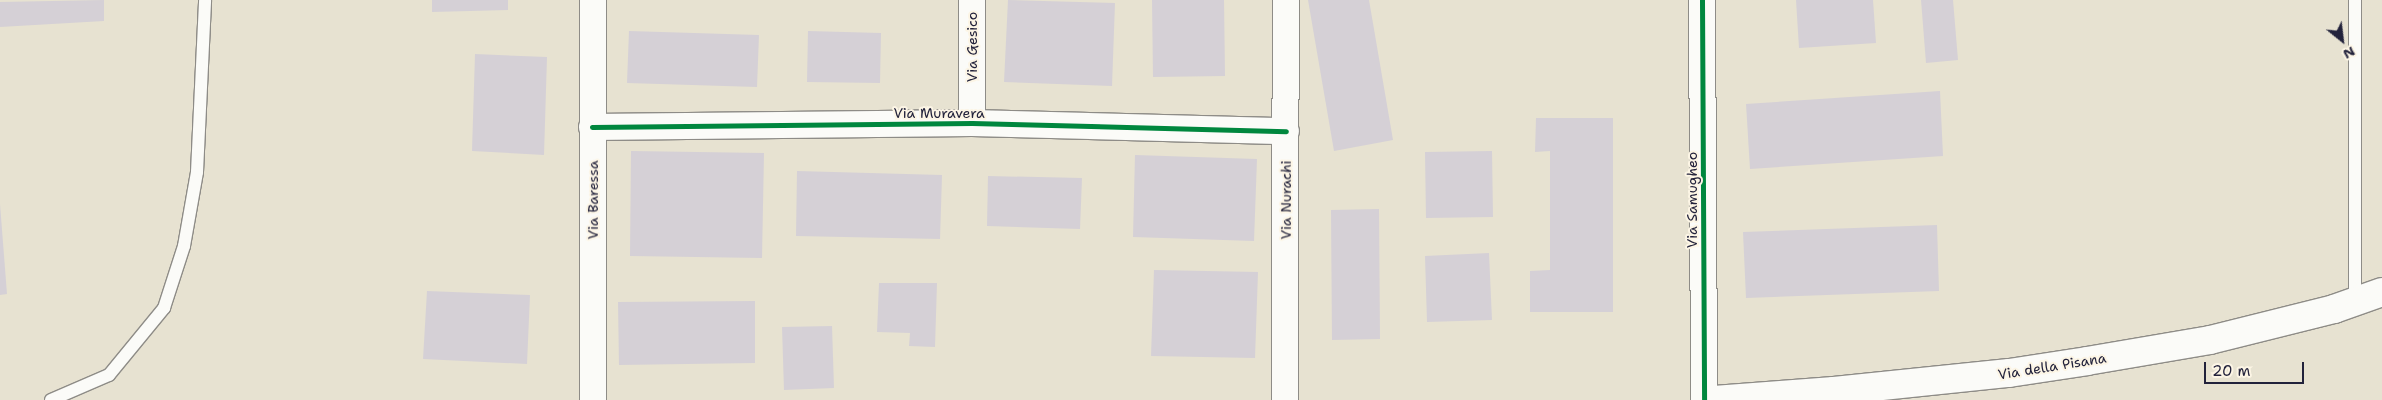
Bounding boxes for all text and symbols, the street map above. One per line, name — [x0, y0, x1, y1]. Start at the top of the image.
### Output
street label: Via Gesico — [964, 12, 980, 82]
north arrow — [2317, 15, 2367, 65]
text: N — [2340, 43, 2358, 64]
street label: Via Muravera — [893, 105, 985, 121]
street label: Via Samugheo — [1684, 152, 1700, 248]
street label: Via Baressa — [585, 161, 601, 239]
street label: Via Nurachi — [1278, 161, 1294, 239]
street label: Via della Pisana — [1997, 349, 2107, 383]
scale bar — [2207, 352, 2307, 384]
text: 20 m — [2212, 361, 2251, 381]

